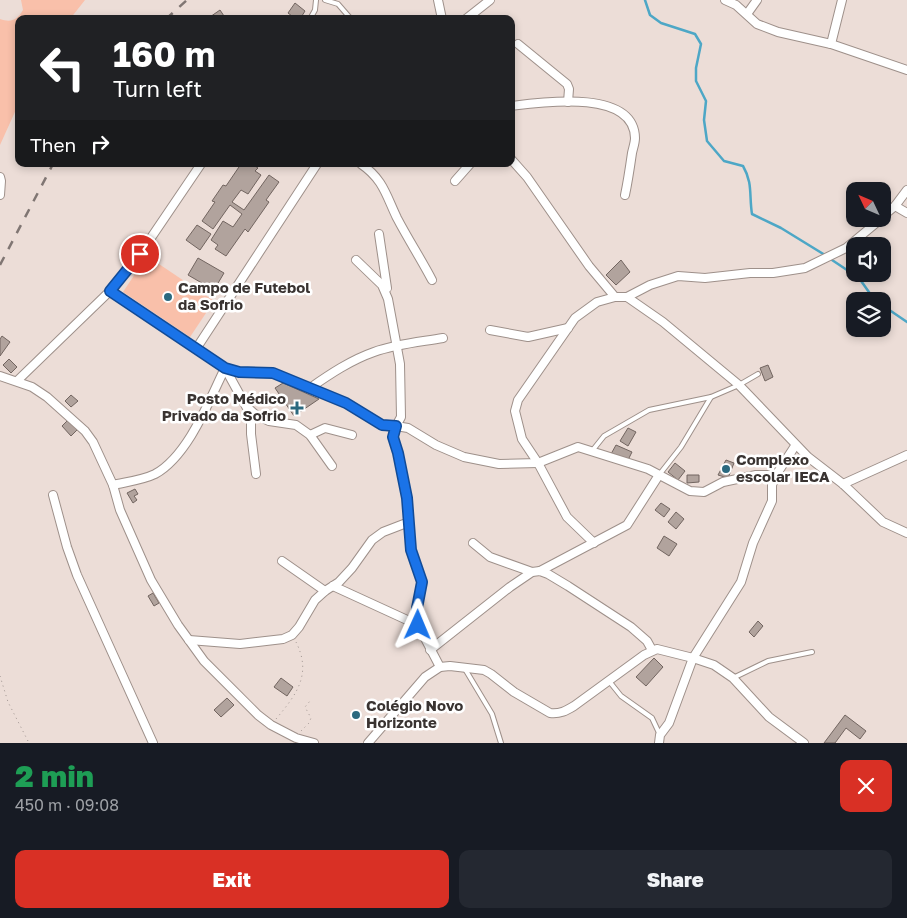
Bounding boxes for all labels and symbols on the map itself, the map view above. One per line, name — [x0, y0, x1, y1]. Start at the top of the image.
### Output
north arrow — [846, 182, 891, 228]
pin — [119, 233, 161, 275]
place label: Campo de Futebol da Sofrio — [178, 278, 310, 313]
marker: Campo de Futebol da Sofrio — [162, 291, 174, 303]
place label: Posto Médico Privado da Sofrio — [162, 389, 286, 424]
marker: Posto Médico Privado da Sofrio — [290, 401, 304, 415]
place label: Complexo escolar IECA — [736, 450, 830, 485]
marker: Complexo escolar IECA — [720, 463, 732, 475]
position arrow — [391, 598, 443, 650]
place label: Colégio Novo Horizonte — [366, 696, 463, 731]
marker: Colégio Novo Horizonte — [350, 709, 362, 721]

